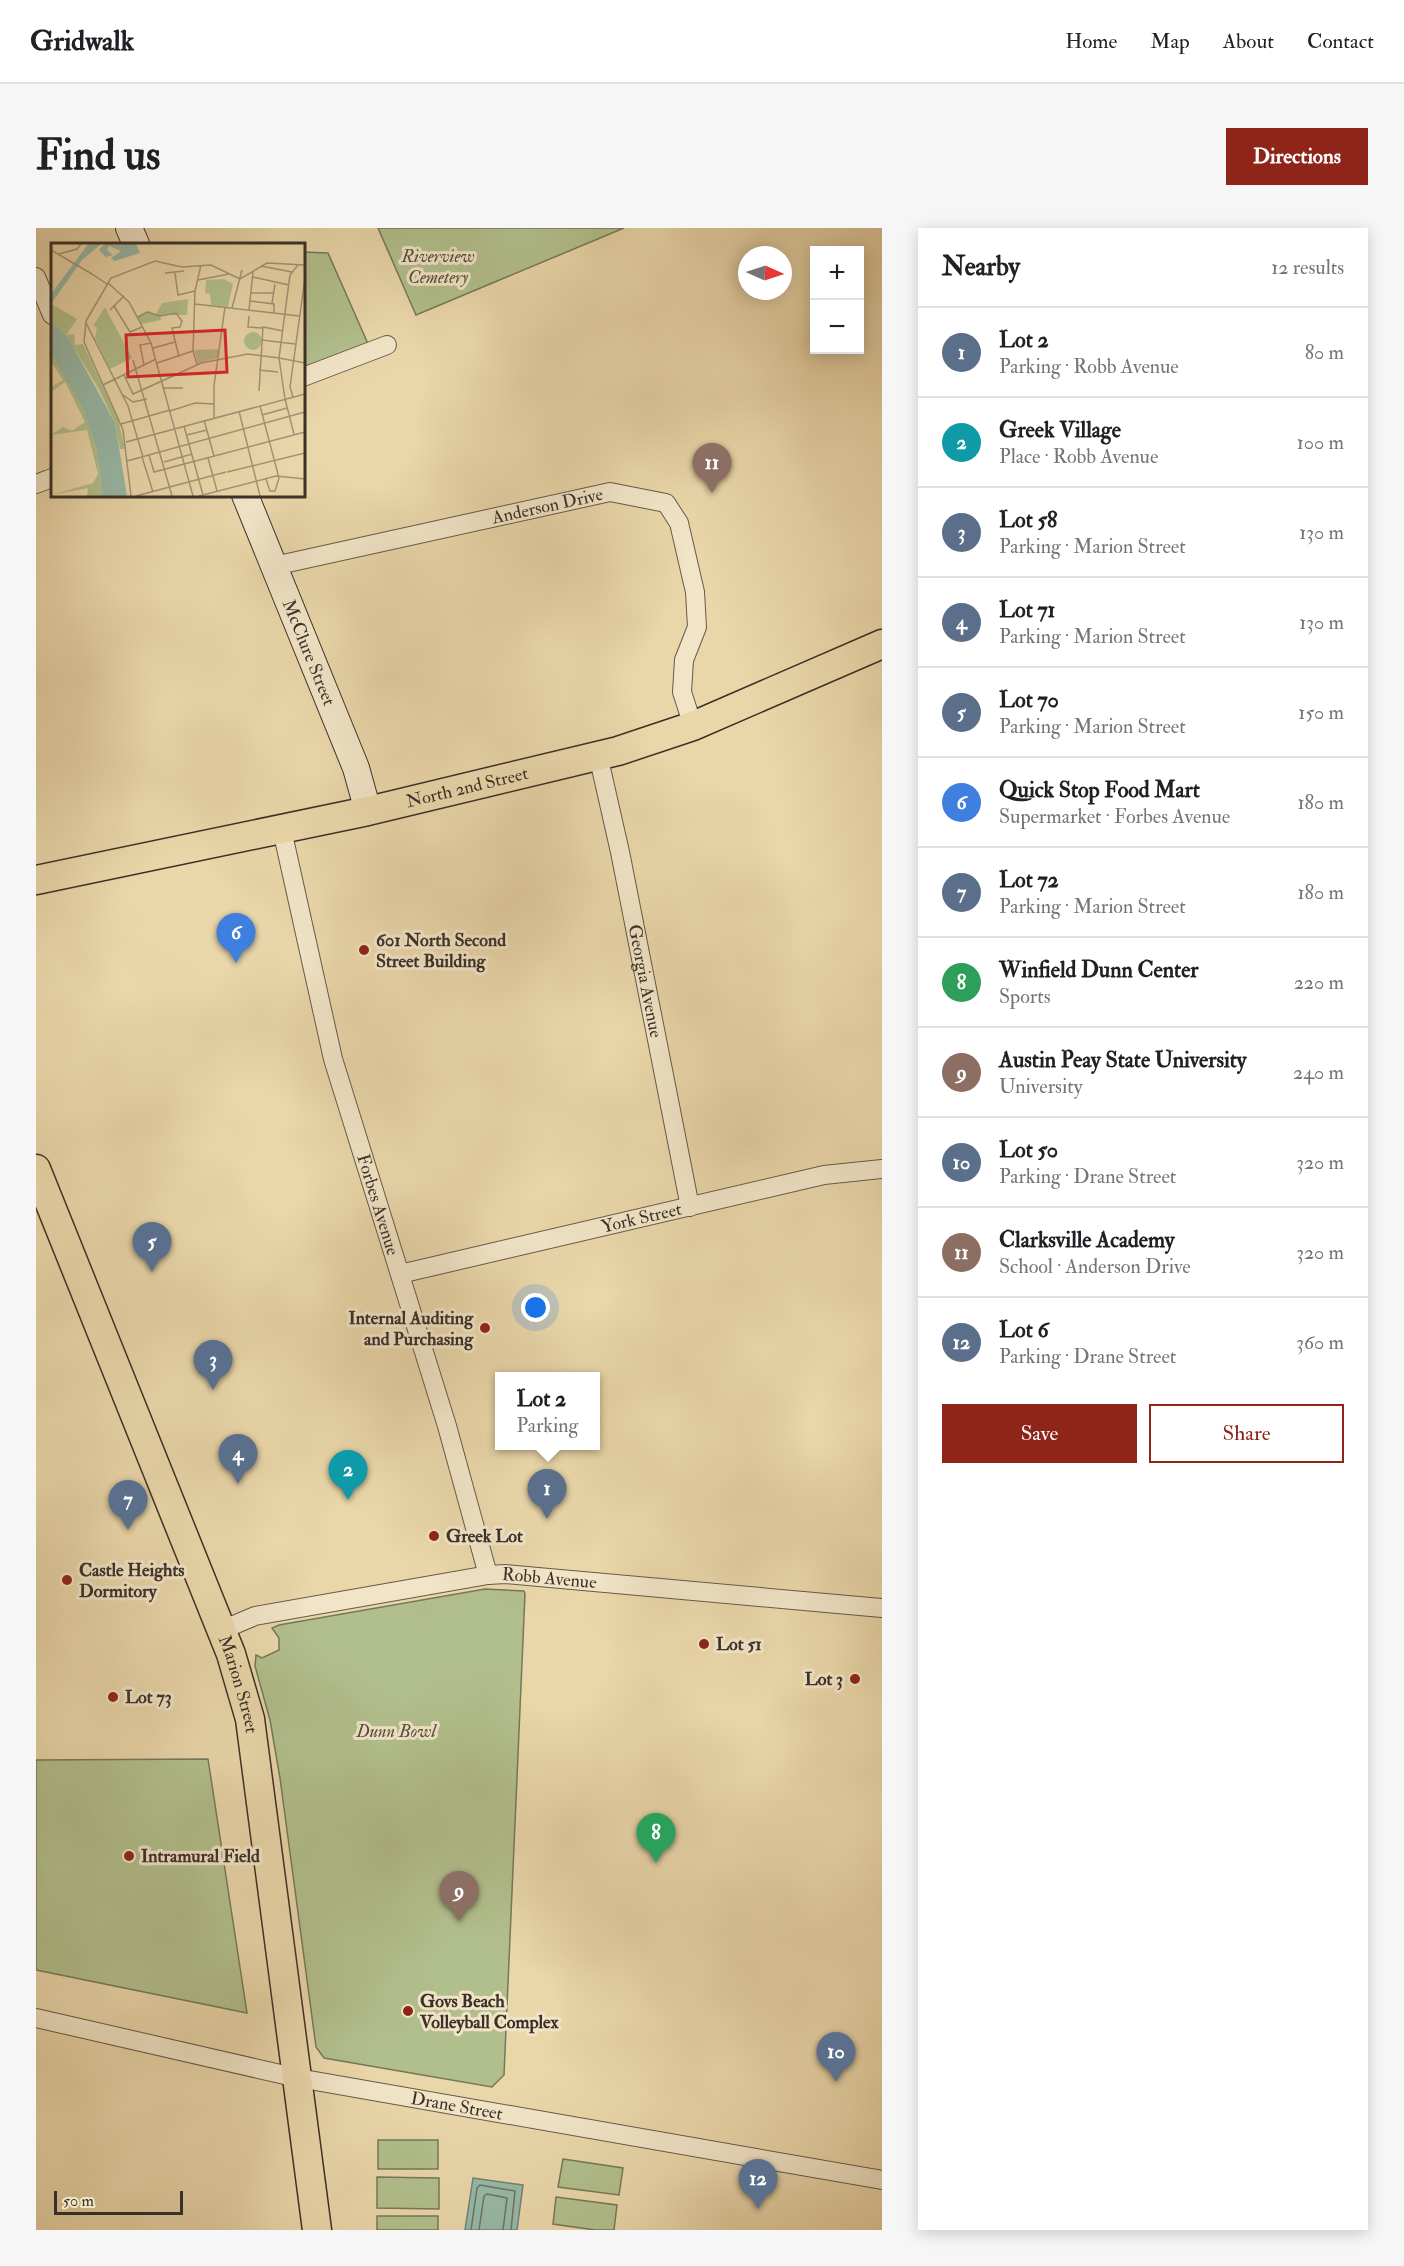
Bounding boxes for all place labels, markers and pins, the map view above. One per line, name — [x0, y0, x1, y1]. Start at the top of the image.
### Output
pin: 11 — [692, 444, 732, 493]
pin: 6 — [216, 914, 256, 963]
place label: 601 North Second Street Building — [376, 929, 506, 973]
marker: 601 North Second Street Building — [357, 943, 371, 957]
pin: 5 — [132, 1222, 172, 1272]
place label: Internal Auditing and Purchasing — [348, 1307, 474, 1351]
marker: Internal Auditing and Purchasing — [478, 1321, 492, 1335]
pin: 3 — [194, 1340, 232, 1390]
pin: 4 — [218, 1434, 258, 1484]
pin: 2 — [328, 1450, 368, 1500]
pin: 1 — [528, 1470, 566, 1519]
pin: 7 — [108, 1480, 148, 1530]
place label: Greek Lot — [446, 1525, 523, 1548]
marker: Greek Lot — [427, 1529, 441, 1543]
place label: Castle Heights Dormitory — [79, 1559, 184, 1603]
marker: Castle Heights Dormitory — [60, 1573, 74, 1587]
place label: Lot 51 — [716, 1633, 762, 1656]
marker: Lot 51 — [697, 1637, 711, 1651]
place label: Lot 3 — [805, 1668, 843, 1691]
marker: Lot 3 — [848, 1672, 862, 1686]
place label: Lot 73 — [125, 1686, 172, 1709]
marker: Lot 73 — [106, 1690, 120, 1704]
pin: 8 — [636, 1814, 676, 1863]
place label: Intramural Field — [141, 1845, 260, 1868]
marker: Intramural Field — [122, 1849, 136, 1863]
pin: 9 — [440, 1872, 478, 1921]
place label: Govs Beach Volleyball Complex — [419, 1990, 559, 2034]
marker: Govs Beach Volleyball Complex — [401, 2004, 415, 2018]
pin: 10 — [816, 2032, 856, 2082]
pin: 12 — [738, 2160, 778, 2209]

